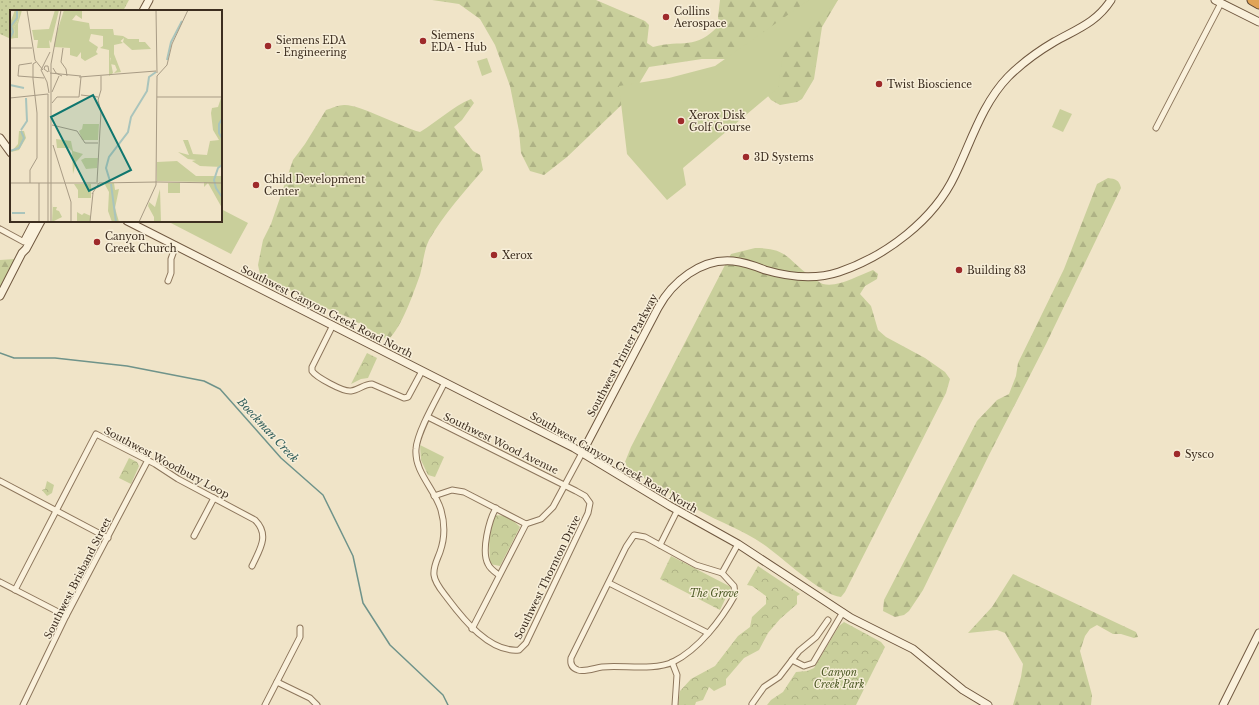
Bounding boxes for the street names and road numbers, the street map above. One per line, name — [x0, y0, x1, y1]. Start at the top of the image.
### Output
street label: Southwest Canyon Creek Road North — [239, 262, 415, 361]
street label: Southwest Printer Parkway — [584, 291, 661, 419]
street label: Southwest Canyon Creek Road North — [528, 409, 700, 516]
street label: Southwest Wood Avenue — [441, 410, 561, 477]
street label: Southwest Woodbury Loop — [102, 424, 232, 501]
street label: Southwest Thornton Drive — [512, 513, 583, 642]
street label: Southwest Brisband Street — [41, 515, 114, 641]

